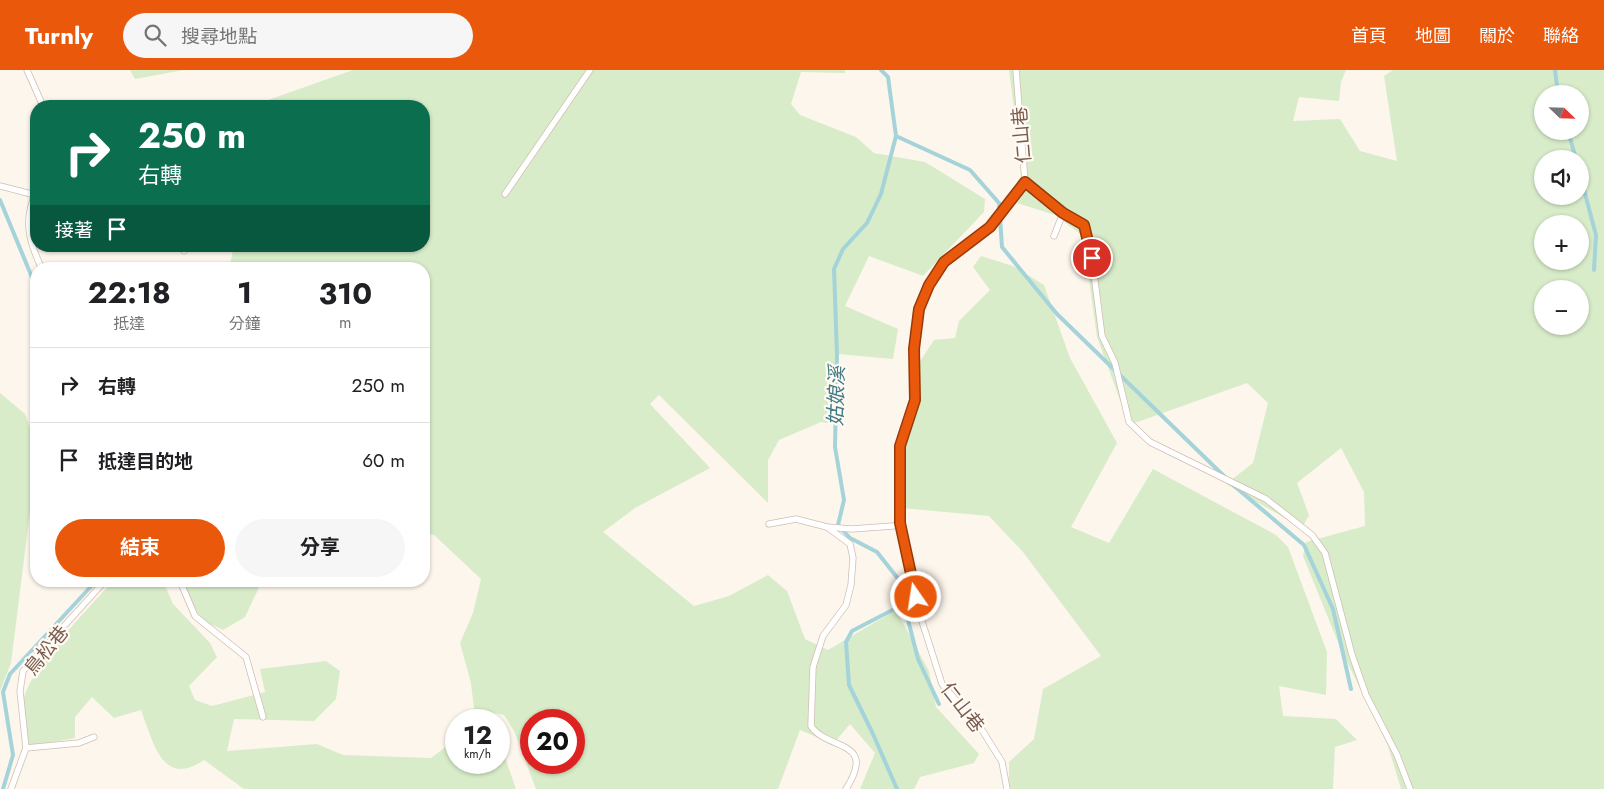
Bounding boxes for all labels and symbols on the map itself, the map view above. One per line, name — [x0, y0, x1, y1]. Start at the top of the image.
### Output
north arrow — [1534, 85, 1589, 140]
street label: 仁山巷 — [1006, 105, 1037, 165]
pin — [1071, 237, 1113, 279]
water label: 姑娘溪 — [821, 363, 852, 427]
position arrow — [889, 570, 941, 622]
street label: 鳥松巷 — [18, 620, 75, 681]
street label: 仁山巷 — [934, 677, 991, 738]
speed limit sign: 20 — [520, 709, 585, 774]

